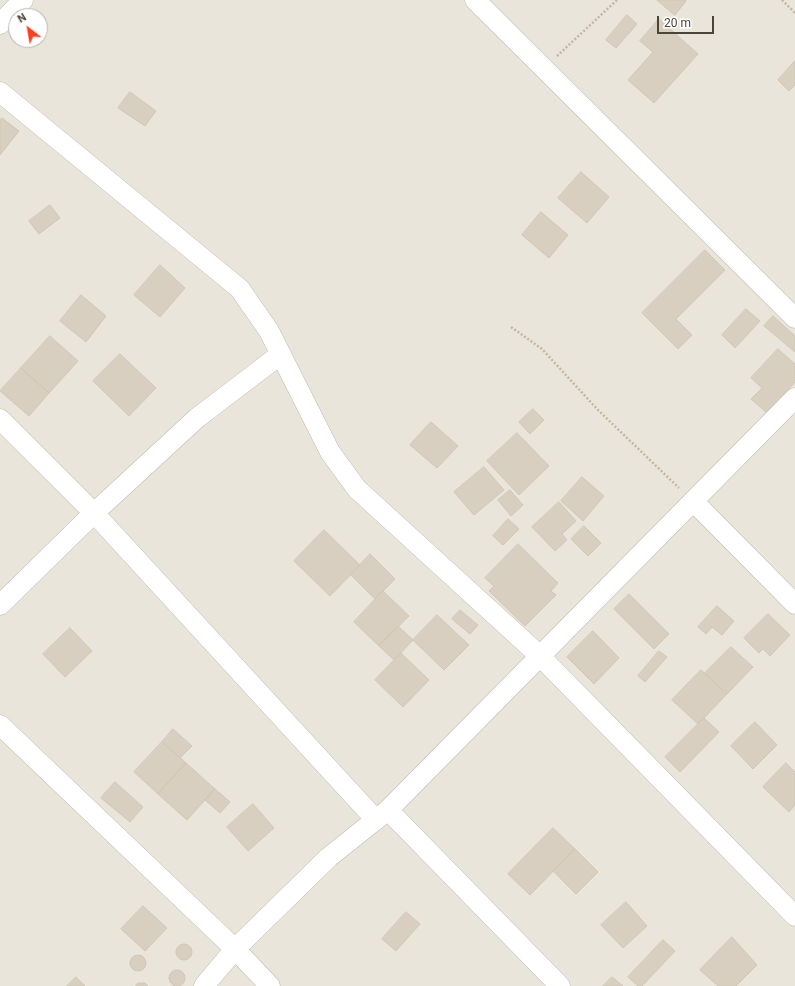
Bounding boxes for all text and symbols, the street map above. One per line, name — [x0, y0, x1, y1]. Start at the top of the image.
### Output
north arrow — [8, 8, 48, 48]
scale bar — [659, 8, 716, 34]
text: N — [15, 11, 29, 26]
text: 20 m — [664, 16, 691, 30]

